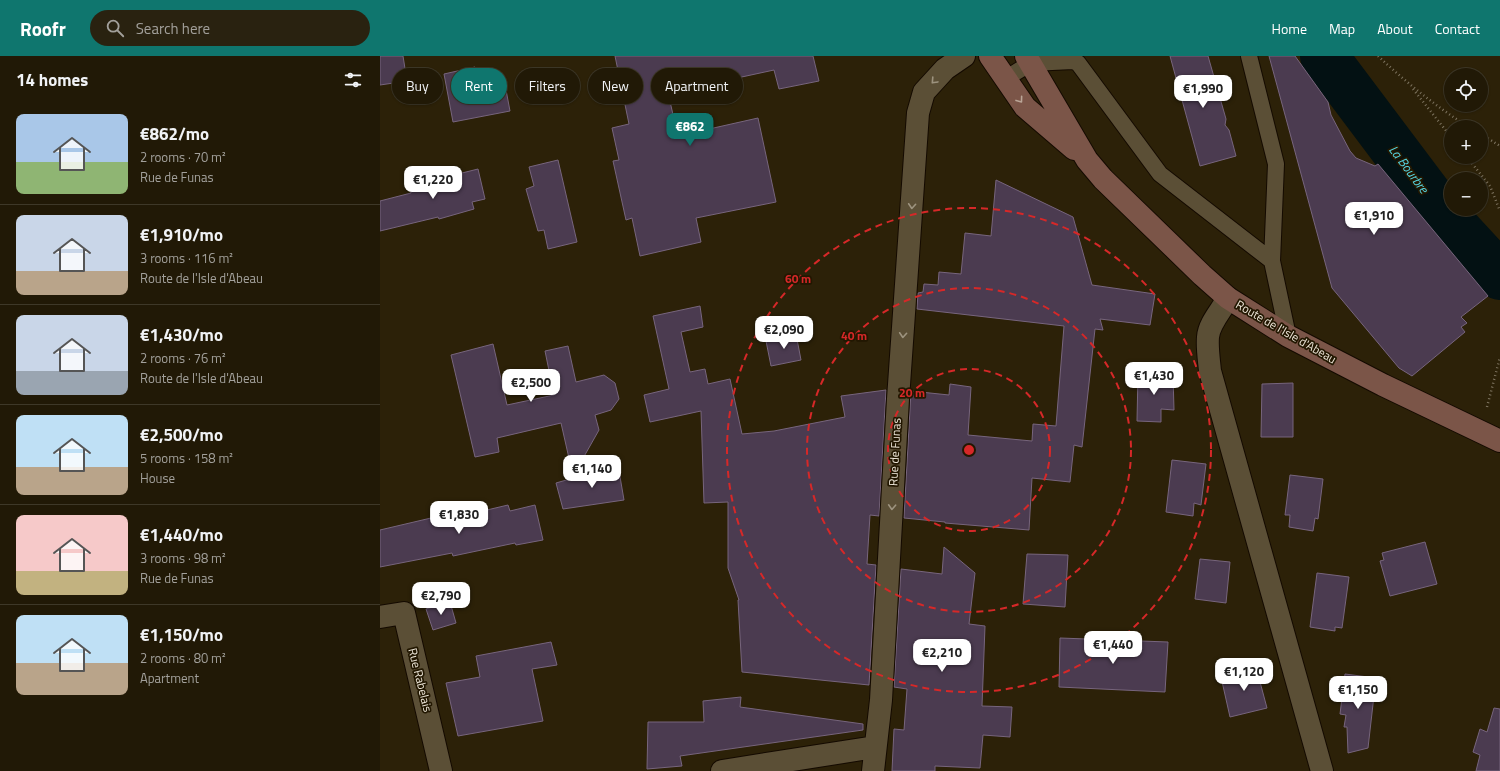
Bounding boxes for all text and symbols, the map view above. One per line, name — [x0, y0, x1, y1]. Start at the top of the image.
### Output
search box — [90, 10, 370, 46]
text: Roofr — [20, 14, 66, 43]
icon: search — [104, 17, 126, 39]
text: Search here — [136, 17, 210, 40]
text: Home — [1272, 18, 1307, 39]
text: Map — [1329, 18, 1355, 39]
text: About — [1377, 18, 1413, 39]
text: Contact — [1435, 18, 1480, 39]
text: 14 homes — [16, 67, 88, 93]
chip: Buy — [392, 68, 443, 104]
chip: Rent — [451, 68, 507, 104]
chip: Filters — [515, 68, 580, 104]
chip: New — [588, 68, 643, 104]
chip: Apartment — [651, 68, 743, 104]
map controls — [1444, 68, 1488, 216]
button: locate — [1444, 68, 1488, 112]
icon: filters — [342, 69, 364, 91]
pin: €1,990 — [1170, 75, 1236, 109]
one-way arrow — [931, 76, 939, 84]
text: €1,990 — [1183, 78, 1223, 98]
one-way arrow — [1015, 95, 1022, 102]
pin: €862 — [666, 113, 714, 147]
text: €862 — [675, 116, 705, 136]
button: + — [1444, 120, 1488, 164]
text: €862/mo — [140, 121, 209, 147]
icon: home — [48, 130, 96, 178]
water label: La Bourbre — [1384, 141, 1434, 198]
text: 2 rooms · 70 m² — [140, 147, 226, 167]
pin: €1,220 — [400, 166, 466, 200]
text: Rue de Funas — [140, 167, 214, 187]
text: €1,220 — [413, 169, 453, 189]
button: − — [1444, 172, 1488, 216]
pin: €1,910 — [1341, 202, 1407, 236]
one-way arrow — [907, 203, 916, 209]
text: €1,910 — [1354, 205, 1394, 225]
text: €1,910/mo — [140, 222, 223, 248]
icon: home — [48, 231, 96, 279]
text: 3 rooms · 116 m² — [140, 248, 233, 268]
text: Route de l'Isle d'Abeau — [140, 268, 263, 288]
text: 60 m — [785, 269, 811, 288]
street label: Route de l'Isle d'Abeau — [1232, 295, 1340, 368]
pin: €2,090 — [751, 316, 817, 350]
text: €2,090 — [764, 319, 804, 339]
text: €1,430/mo — [140, 322, 223, 348]
text: 40 m — [841, 326, 867, 345]
icon: home — [48, 331, 96, 379]
one-way arrow — [898, 332, 907, 338]
text: 2 rooms · 76 m² — [140, 348, 226, 368]
pin: €1,430 — [1121, 362, 1187, 396]
text: €1,430 — [1134, 365, 1174, 385]
text: Route de l'Isle d'Abeau — [140, 368, 263, 388]
pin: €2,500 — [498, 369, 564, 403]
text: €2,500 — [511, 372, 551, 392]
text: 20 m — [899, 383, 925, 402]
street label: Rue de Funas — [883, 417, 906, 486]
text: €2,500/mo — [140, 422, 223, 448]
icon: home — [48, 431, 96, 479]
centre of rings — [962, 443, 976, 457]
text: 5 rooms · 158 m² — [140, 448, 233, 468]
pin: €1,140 — [559, 455, 625, 489]
text: €1,140 — [572, 458, 612, 478]
text: House — [140, 468, 175, 488]
pin: €1,830 — [426, 501, 492, 535]
text: €1,830 — [439, 504, 479, 524]
one-way arrow — [887, 504, 896, 510]
text: €1,440/mo — [140, 522, 223, 548]
icon: home — [48, 531, 96, 579]
text: 3 rooms · 98 m² — [140, 548, 226, 568]
text: Rue de Funas — [140, 568, 214, 588]
pin: €2,790 — [408, 582, 474, 616]
text: €2,790 — [421, 585, 461, 605]
text: €1,150/mo — [140, 622, 223, 648]
icon: home — [48, 631, 96, 679]
pin: €1,440 — [1080, 631, 1146, 665]
text: €1,440 — [1093, 634, 1133, 654]
pin: €2,210 — [909, 639, 975, 673]
text: €2,210 — [922, 642, 962, 662]
street label: Rue Rabelais — [403, 646, 438, 714]
text: 2 rooms · 80 m² — [140, 648, 226, 668]
pin: €1,120 — [1211, 658, 1277, 692]
text: €1,120 — [1224, 661, 1264, 681]
text: Apartment — [140, 668, 199, 688]
pin: €1,150 — [1325, 676, 1391, 710]
text: €1,150 — [1338, 679, 1378, 699]

